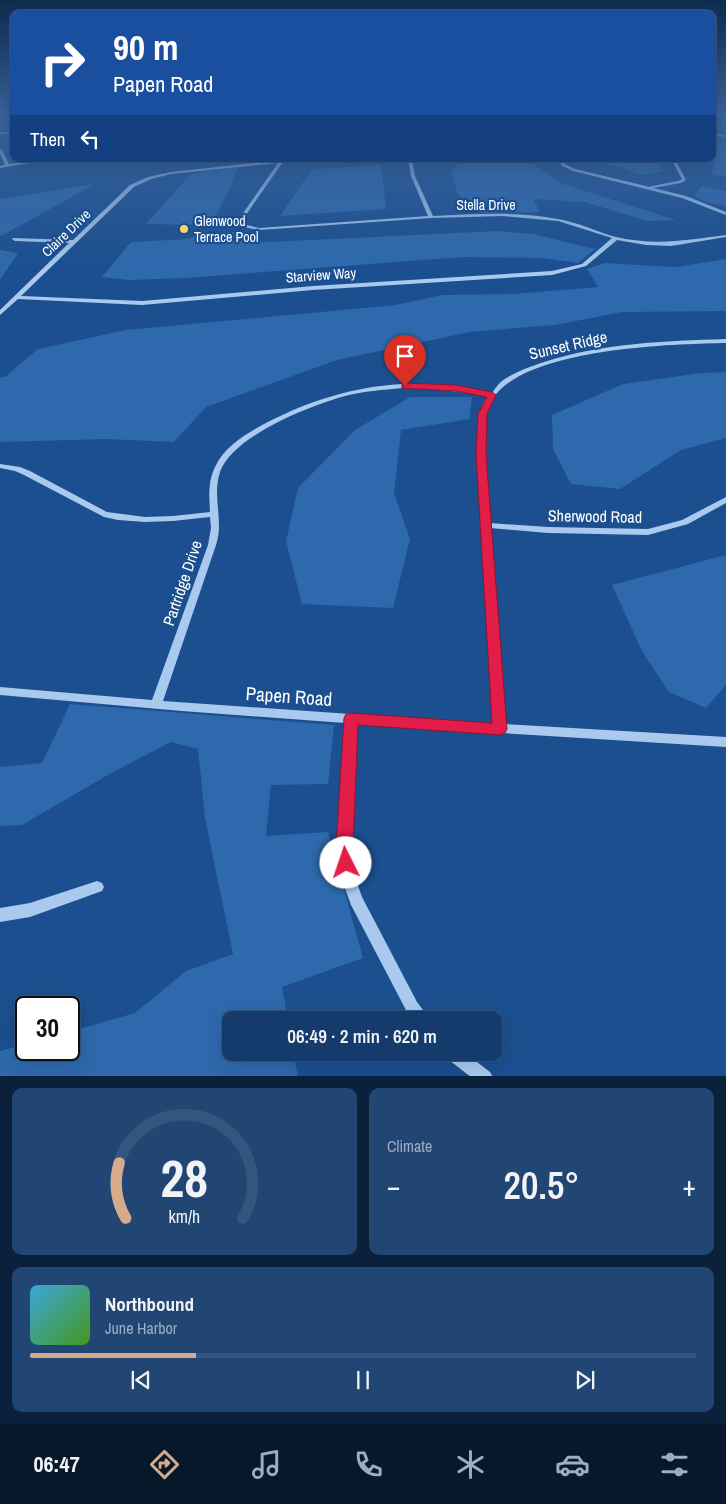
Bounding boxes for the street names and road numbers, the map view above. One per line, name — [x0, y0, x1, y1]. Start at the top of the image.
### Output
street label: Stella Drive — [456, 196, 516, 214]
street label: Claire Drive — [38, 205, 94, 261]
street label: Starview Way — [285, 264, 357, 286]
street label: Sunset Ridge — [527, 325, 609, 365]
street label: Sherwood Road — [548, 504, 642, 528]
street label: Partridge Drive — [157, 537, 207, 629]
street label: Papen Road — [245, 680, 333, 712]

